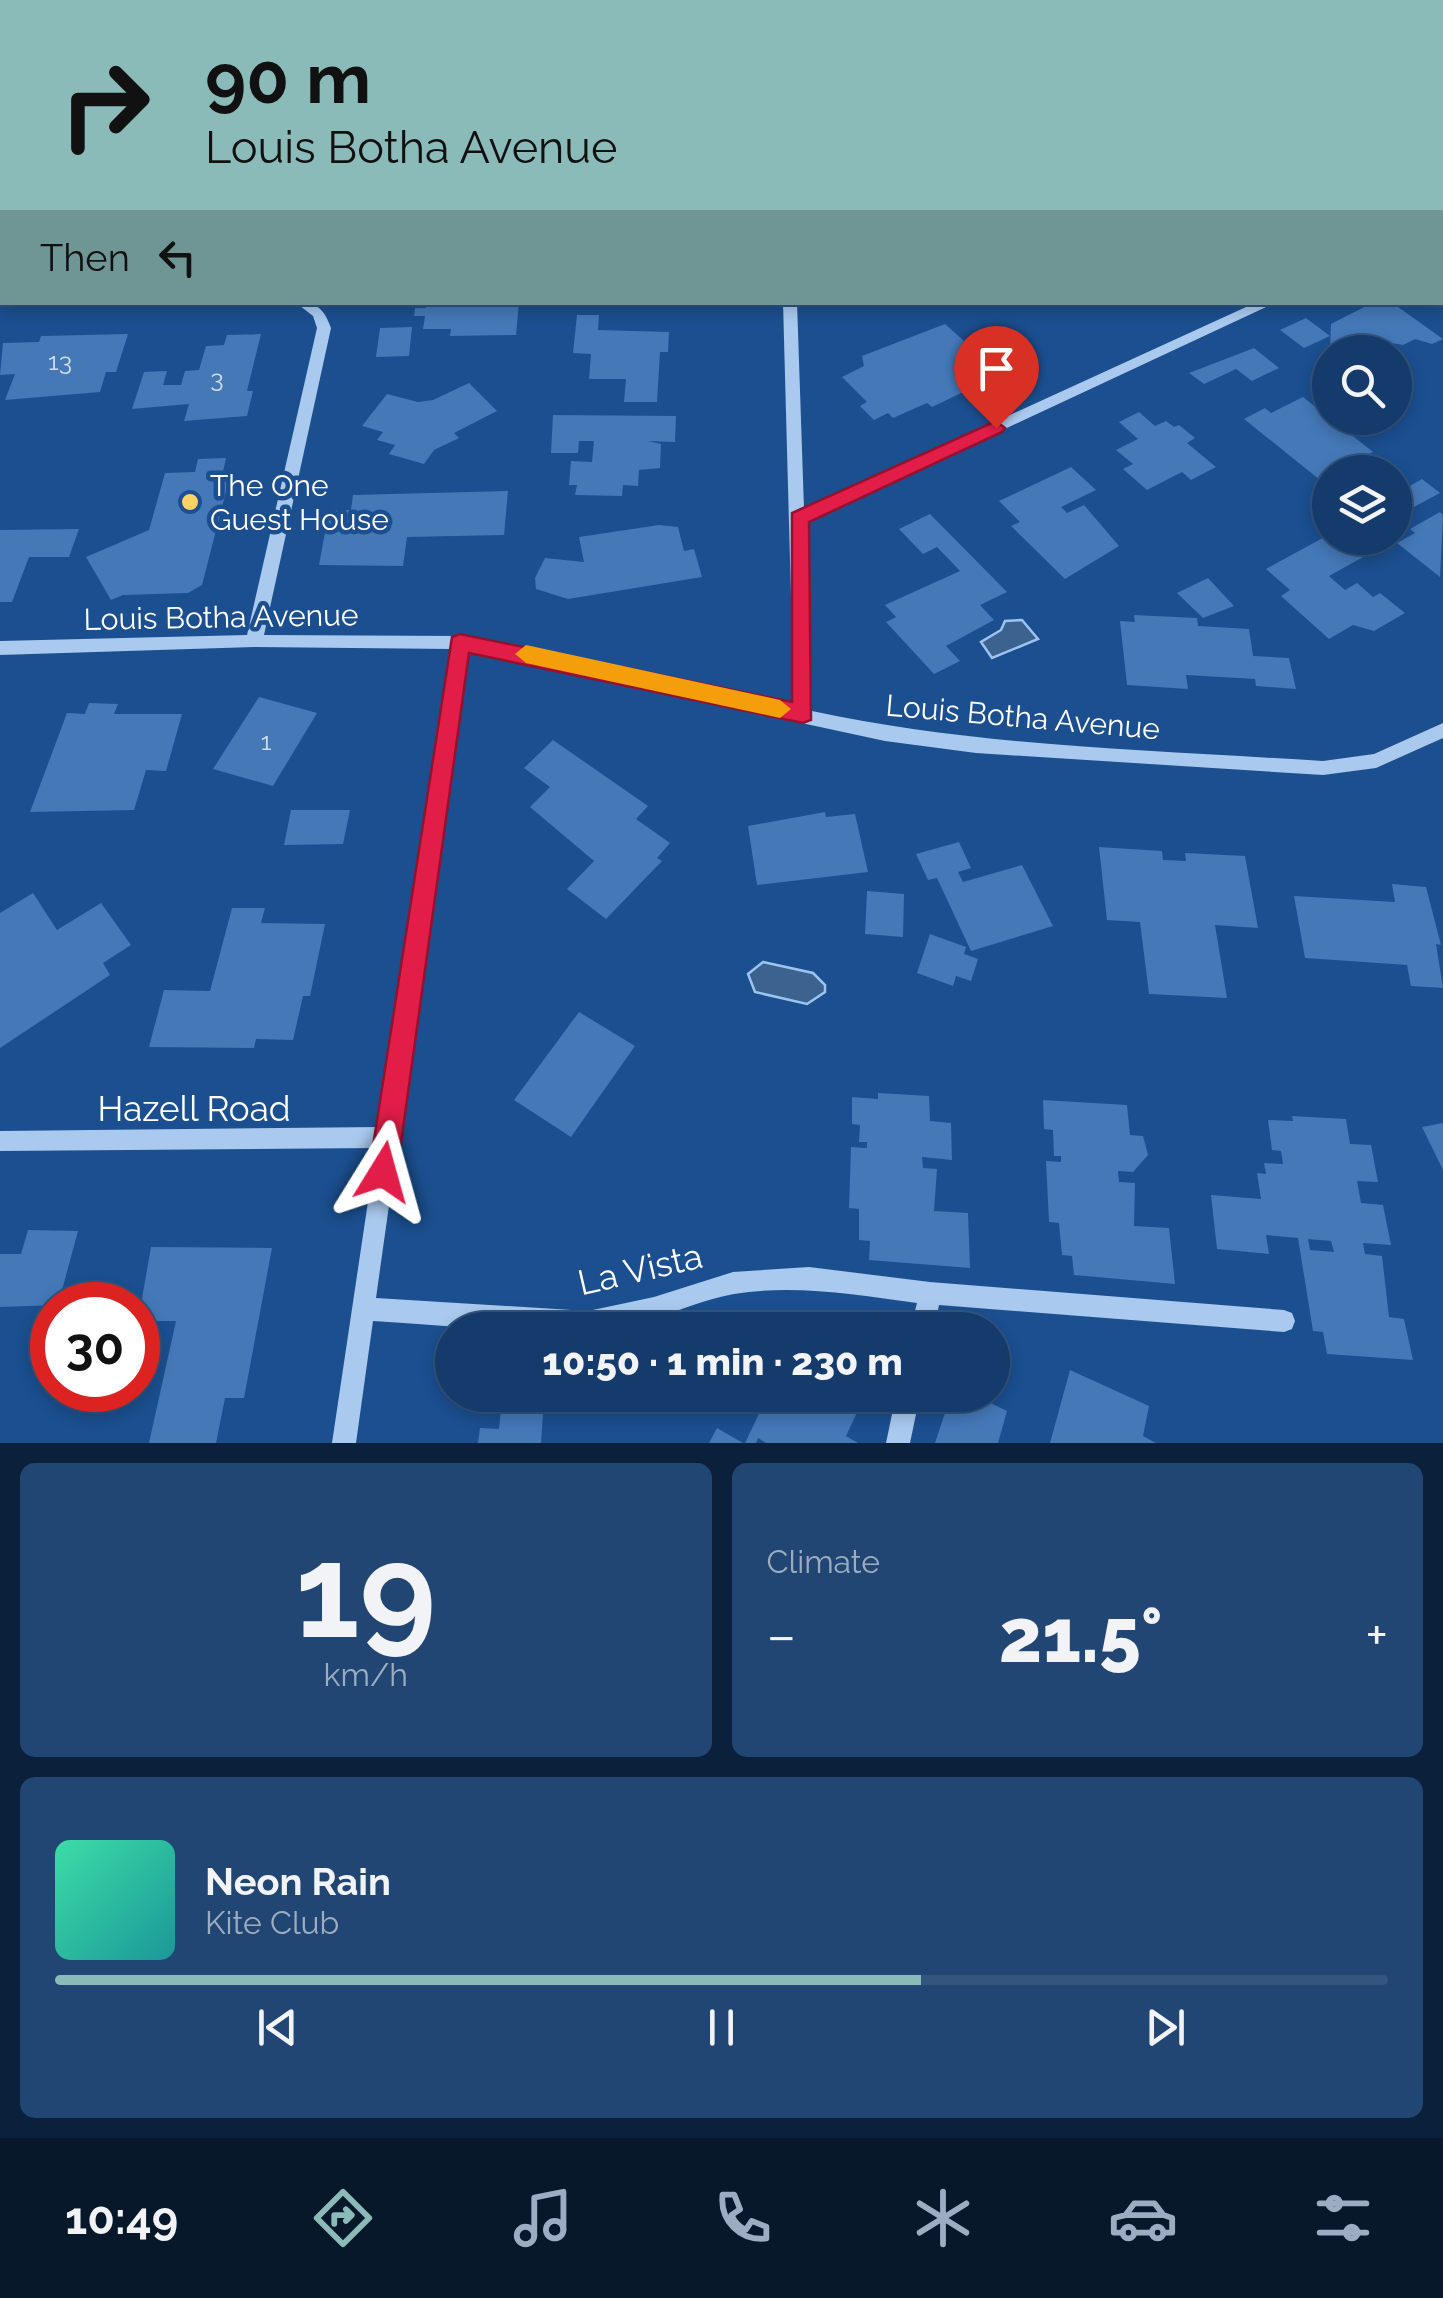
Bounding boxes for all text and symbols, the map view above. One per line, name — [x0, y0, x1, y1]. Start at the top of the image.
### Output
text: 90 m — [205, 37, 371, 119]
icon: right — [40, 40, 170, 170]
text: Louis Botha Avenue — [205, 121, 617, 174]
icon: left — [150, 230, 205, 285]
text: Then — [40, 235, 130, 280]
pin — [954, 326, 1039, 429]
map controls — [1312, 335, 1412, 555]
button: search — [1312, 335, 1412, 435]
icon: arrive — [969, 341, 1024, 396]
house number: 13 — [48, 346, 72, 376]
house number: 3 — [210, 363, 224, 393]
button: layers — [1312, 455, 1412, 555]
place label: The One Guest House — [210, 468, 389, 537]
marker: The One Guest House — [179, 491, 201, 513]
street label: Louis Botha Avenue — [83, 597, 359, 637]
street label: Louis Botha Avenue — [884, 688, 1162, 746]
house number: 1 — [261, 726, 272, 756]
street label: Hazell Road — [98, 1088, 290, 1129]
position arrow — [331, 1120, 435, 1224]
street label: La Vista — [574, 1235, 706, 1303]
speed limit sign: 30 — [30, 1282, 160, 1412]
text: 10:50 · 1 min · 230 m — [542, 1339, 903, 1384]
text: 19 — [295, 1515, 436, 1667]
text: Climate — [767, 1543, 880, 1580]
text: 21.5° — [999, 1591, 1163, 1680]
text: − — [767, 1603, 796, 1668]
text: + — [1365, 1603, 1388, 1668]
text: km/h — [324, 1656, 408, 1693]
text: Neon Rain — [205, 1859, 391, 1904]
text: Kite Club — [205, 1904, 339, 1941]
icon: previous — [250, 2000, 305, 2055]
icon: pause — [694, 2000, 749, 2055]
icon: next — [1138, 2000, 1193, 2055]
icon: directions — [308, 2183, 378, 2253]
icon: music — [508, 2183, 578, 2253]
icon: phone — [708, 2183, 778, 2253]
icon: climate — [908, 2183, 978, 2253]
icon: car — [1108, 2183, 1178, 2253]
icon: filters — [1308, 2183, 1378, 2253]
text: 10:49 — [65, 2192, 178, 2245]

